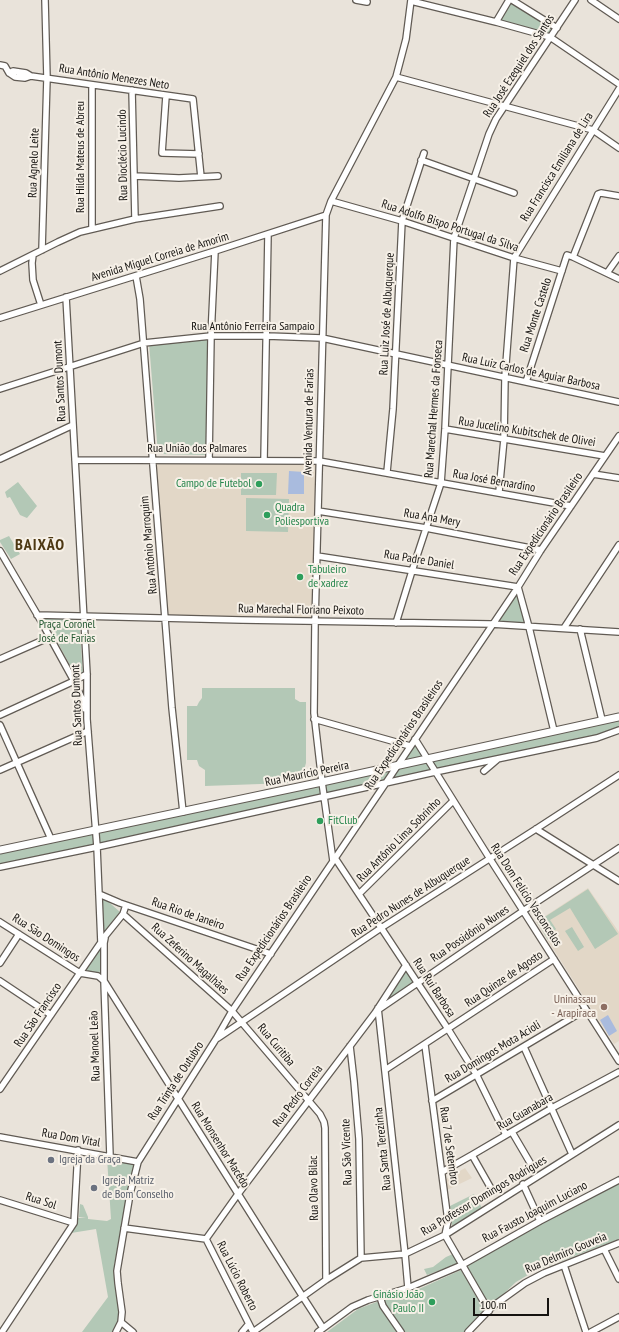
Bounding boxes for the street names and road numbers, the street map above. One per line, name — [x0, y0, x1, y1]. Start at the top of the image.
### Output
street label: Rua José Ezequiel dos Santos — [480, 12, 558, 120]
street label: Rua Antônio Menezes Neto — [58, 61, 170, 93]
street label: Rua Hilda Mateus de Abreu — [74, 101, 88, 213]
street label: Rua Dioclécio Lucindo — [115, 109, 131, 201]
street label: Rua Francisca Emiliana de Lira — [518, 110, 596, 224]
street label: Rua Agnelo Leite — [26, 128, 42, 198]
street label: Rua Adolfo Bispo Portugal da Silva — [380, 197, 520, 255]
street label: Avenida Miguel Correia de Amorim — [89, 229, 231, 285]
street label: Rua Luiz José de Albuquerque — [377, 252, 397, 376]
street label: Rua Monte Castelo — [517, 276, 555, 354]
street label: Rua Antônio Ferreira Sampaio — [191, 320, 315, 334]
street label: Rua Marechal Hermes da Fonseca — [422, 339, 446, 479]
street label: Rua Santos Dumont — [51, 340, 69, 422]
street label: Rua Luiz Carlos de Aguiar Barbosa — [461, 350, 601, 394]
street label: Avenida Ventura de Farias — [301, 368, 317, 476]
street label: Rua Jucelino Kubitschek de Olivei — [457, 414, 597, 450]
street label: Rua União dos Palmares — [147, 442, 247, 456]
street label: Rua José Bernardino — [452, 467, 536, 495]
street label: Rua Expedicionário Brasileiro — [506, 470, 586, 578]
street label: Rua Antônio Marroquim — [138, 495, 160, 595]
street label: Rua Ana Mery — [403, 506, 461, 530]
street label: Rua Padre Daniel — [383, 547, 455, 573]
street label: Rua Marechal Floriano Peixoto — [238, 602, 364, 618]
street label: Rua Santos Dumont — [68, 664, 86, 746]
street label: Rua Expedicionários Brasileiros — [362, 677, 446, 793]
street label: Rua Maurício Pereira — [264, 758, 350, 790]
street label: Rua Antônio Lima Sobrinho — [354, 795, 444, 885]
street label: Rua Dom Felício Vasconcelos — [487, 841, 565, 949]
street label: Rua Pedro Nunes de Albuquerque — [349, 853, 473, 941]
street label: Rua Expedicionários Brasileiro — [233, 872, 315, 984]
street label: Rua Rio de Janeiro — [150, 895, 226, 933]
street label: Rua Possidônio Nunes — [428, 903, 512, 965]
street label: Rua São Domingos — [10, 911, 82, 965]
street label: Rua Zeferino Magalhães — [148, 920, 232, 998]
street label: Rua Quinze de Agosto — [462, 948, 546, 1010]
street label: Rua Rui Barbosa — [410, 956, 458, 1020]
street label: Rua São Francisco — [11, 980, 65, 1050]
street label: Rua Manoel Leão — [87, 1010, 103, 1082]
street label: Rua Domingos Mota Acioli — [443, 1018, 543, 1086]
street label: Rua Curitiba — [254, 1021, 298, 1069]
street label: Rua Trinta de Outubro — [145, 1039, 207, 1123]
street label: Rua Pedro Correia — [270, 1062, 326, 1130]
street label: Rua Guanabara — [494, 1090, 556, 1134]
street label: Rua Monsenhor Macêdo — [188, 1099, 252, 1191]
street label: Rua 7 de Setembro — [436, 1106, 462, 1186]
street label: Rua Santa Terezinha — [371, 1107, 395, 1191]
street label: Rua São Vicente — [339, 1118, 355, 1186]
street label: Rua Dom Vital — [41, 1126, 101, 1150]
street label: Rua Professor Domingos Rodrigues — [419, 1153, 549, 1239]
street label: Rua Olavo Bilac — [306, 1155, 322, 1221]
street label: Rua Fausto Joaquim Luciano — [480, 1178, 590, 1246]
street label: Rua Sol — [24, 1189, 58, 1213]
street label: Rua Delmiro Gouveia — [523, 1229, 609, 1277]
street label: Rua Lúcio Roberto — [213, 1239, 261, 1313]

